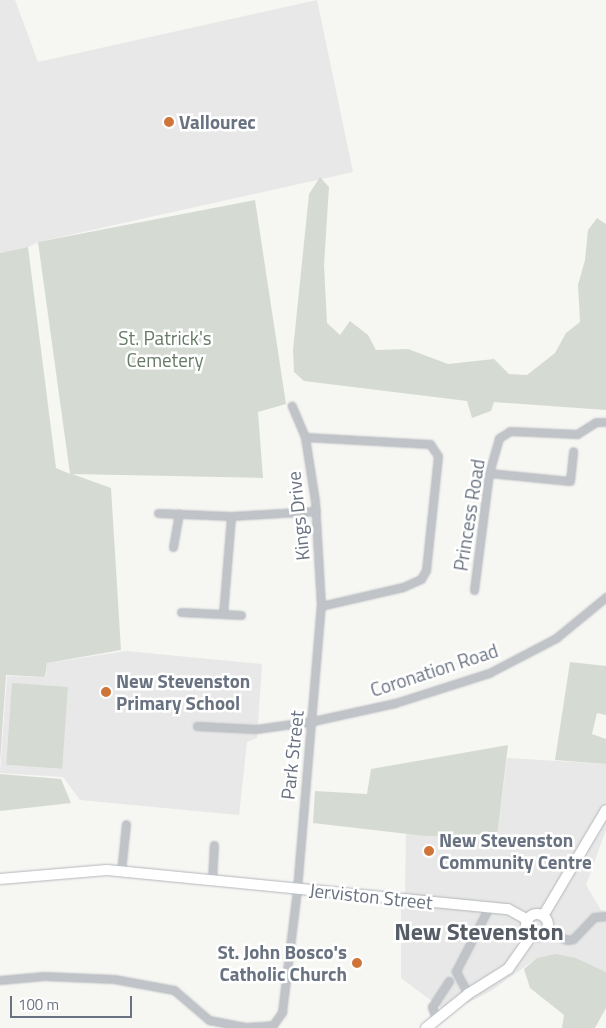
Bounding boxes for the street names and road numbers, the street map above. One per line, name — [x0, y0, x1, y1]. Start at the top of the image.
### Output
street label: Princess Road — [449, 457, 489, 573]
street label: Kings Drive — [282, 470, 314, 562]
street label: Coronation Road — [367, 639, 501, 701]
street label: Park Street — [276, 709, 308, 801]
street label: Jerviston Street — [308, 878, 434, 914]

